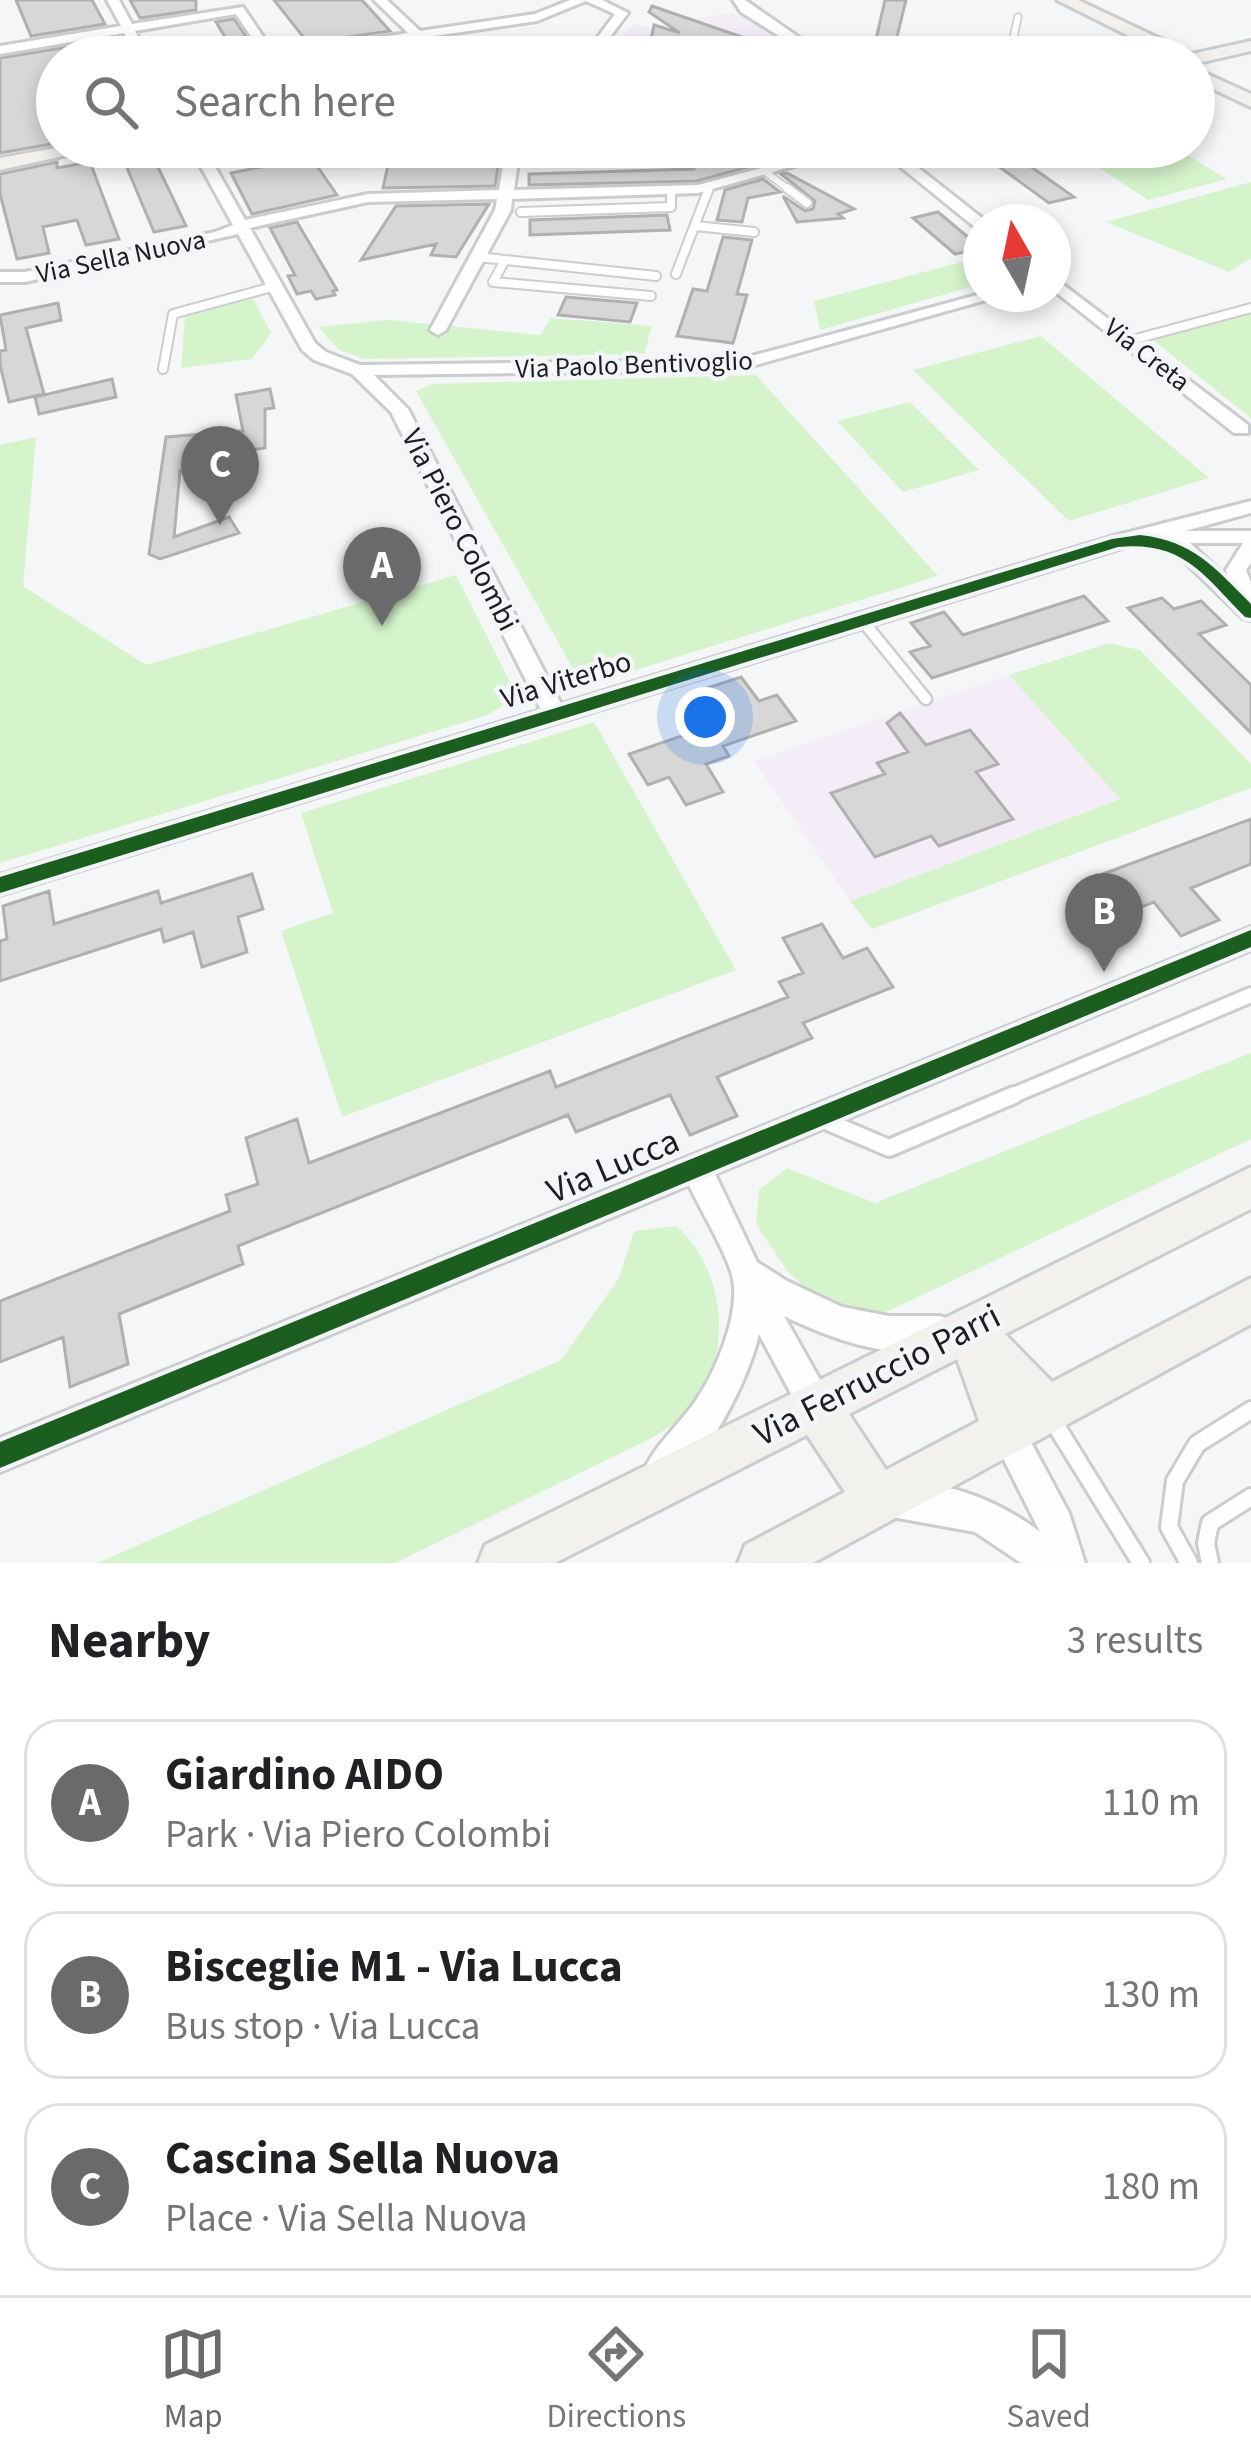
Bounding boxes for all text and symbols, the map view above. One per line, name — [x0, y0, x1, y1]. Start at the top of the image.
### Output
search box — [36, 36, 1215, 168]
icon: search — [78, 69, 144, 135]
text: Search here — [174, 70, 396, 134]
north arrow — [963, 204, 1071, 312]
street label: Via Sella Nuova — [33, 220, 209, 294]
street label: Via Creta — [1096, 309, 1198, 401]
street label: Via Paolo Bentivoglio — [515, 341, 753, 389]
street label: Via Piero Colombi — [391, 421, 529, 639]
pin: C — [181, 426, 259, 525]
pin: A — [343, 527, 421, 626]
street label: Via Viterbo — [495, 640, 637, 720]
your location — [675, 687, 735, 747]
pin: B — [1065, 873, 1143, 972]
street label: Via Lucca — [539, 1115, 687, 1217]
street label: Via Ferruccio Parri — [745, 1291, 1009, 1459]
text: Nearby — [48, 1605, 210, 1677]
text: 3 results — [1067, 1613, 1203, 1669]
text: Giardino AIDO — [165, 1743, 444, 1807]
text: A — [79, 1775, 101, 1831]
text: 110 m — [1102, 1775, 1200, 1831]
text: Park · Via Piero Colombi — [165, 1807, 551, 1863]
text: Bisceglie M1 - Via Lucca — [165, 1935, 623, 1999]
text: B — [78, 1967, 102, 2023]
text: 130 m — [1102, 1967, 1200, 2023]
text: Bus stop · Via Lucca — [165, 1999, 481, 2055]
text: Cascina Sella Nuova — [165, 2127, 560, 2191]
text: C — [79, 2159, 101, 2215]
text: 180 m — [1102, 2159, 1200, 2215]
text: Place · Via Sella Nuova — [165, 2191, 527, 2247]
tab: Map — [160, 2321, 226, 2440]
tab: Directions — [547, 2321, 686, 2440]
tab: Saved — [1007, 2321, 1091, 2440]

